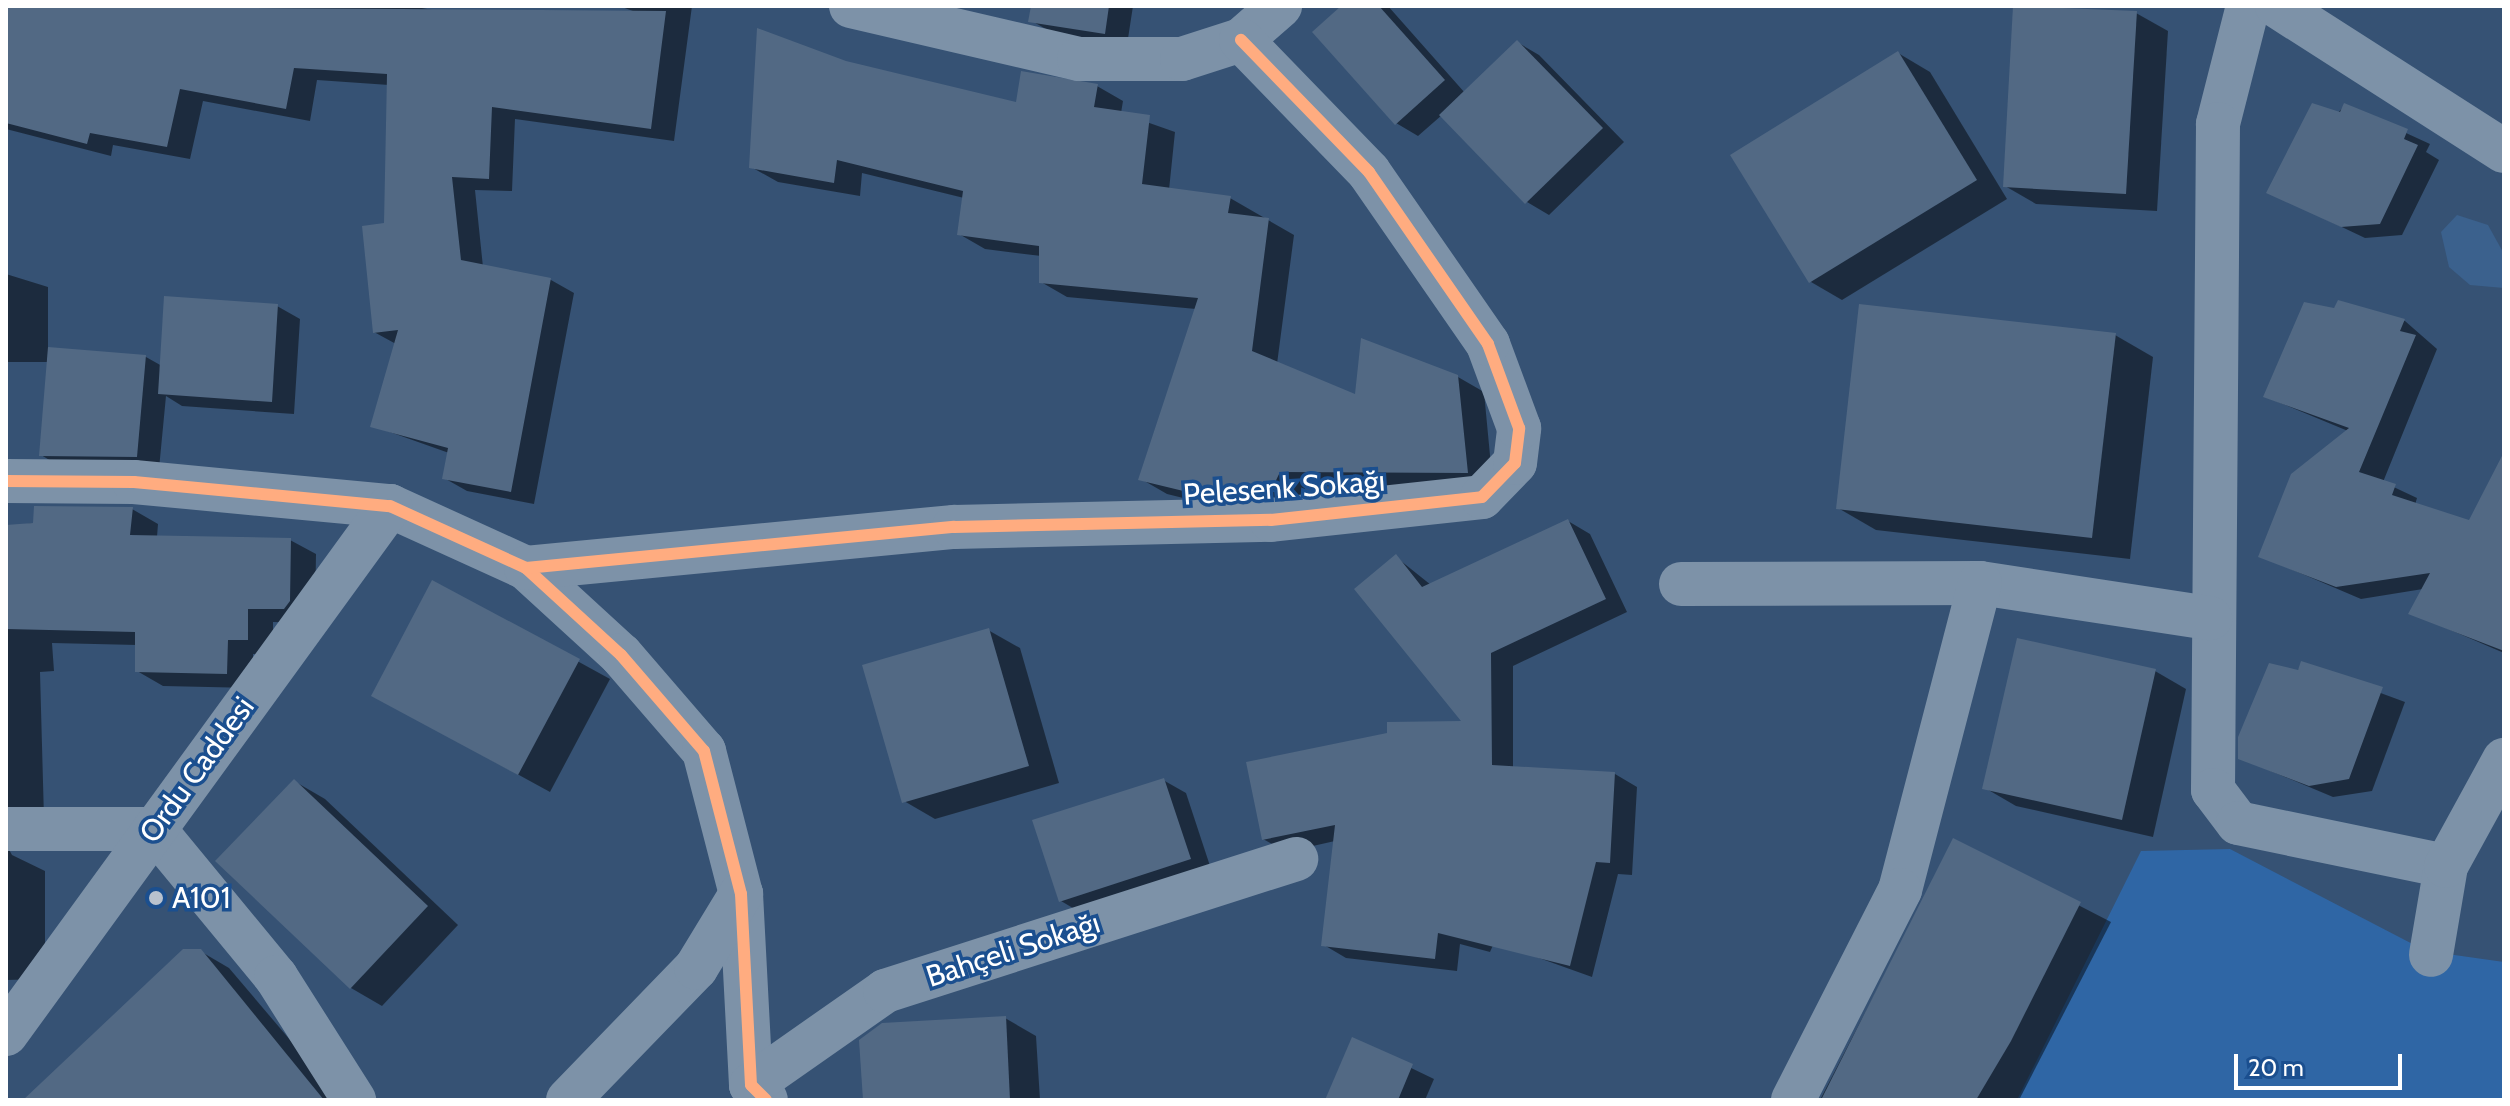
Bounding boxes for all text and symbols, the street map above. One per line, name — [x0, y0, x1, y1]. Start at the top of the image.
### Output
street label: Pelesenk Sokağı — [1182, 463, 1386, 513]
street label: Ordu Caddesi — [132, 690, 262, 850]
place label: A101 — [172, 880, 230, 916]
marker: A101 — [147, 889, 165, 907]
street label: Bahçeli Sokağı — [922, 905, 1104, 995]
scale bar — [2238, 1038, 2406, 1088]
text: 20 m — [2248, 1053, 2304, 1082]

